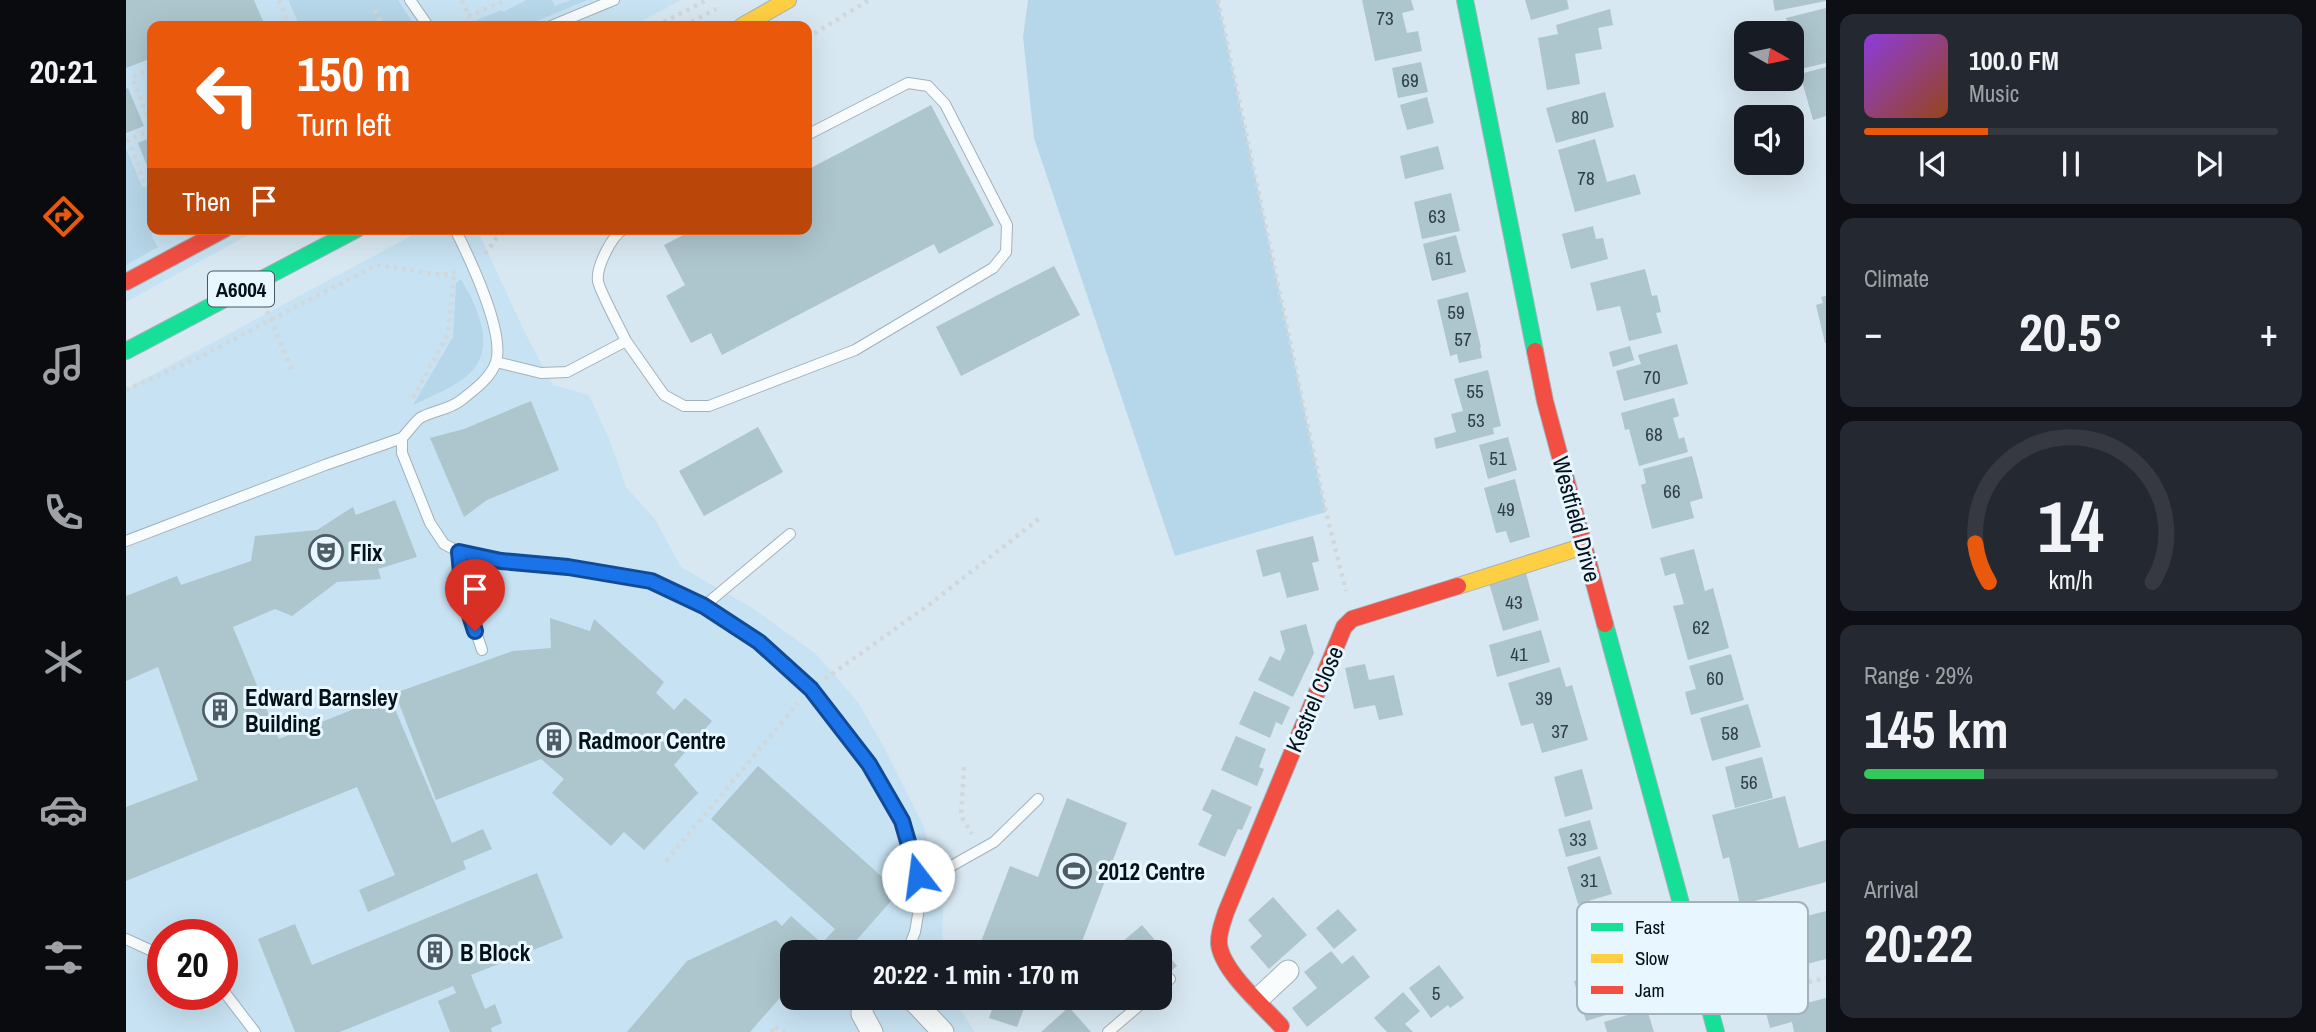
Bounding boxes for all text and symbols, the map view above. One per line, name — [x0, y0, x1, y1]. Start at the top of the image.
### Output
house number: 73 — [1376, 5, 1394, 31]
north arrow — [1734, 21, 1804, 91]
map controls — [1734, 21, 1804, 175]
text: 150 m — [297, 40, 411, 106]
text: 100.0 FM — [1969, 43, 2059, 78]
icon: left — [182, 49, 273, 140]
text: 20:21 — [29, 50, 97, 93]
house number: 69 — [1401, 67, 1419, 93]
text: Music — [1969, 78, 2019, 109]
text: Turn left — [297, 103, 391, 146]
house number: 80 — [1571, 104, 1589, 130]
button: sound — [1734, 105, 1804, 175]
icon: previous — [1914, 145, 1952, 183]
icon: pause — [2052, 145, 2090, 183]
icon: next — [2190, 145, 2228, 183]
house number: 78 — [1577, 165, 1595, 191]
icon: arrive — [245, 182, 283, 220]
text: Then — [182, 184, 231, 219]
icon: directions — [39, 192, 88, 241]
house number: 63 — [1428, 203, 1446, 229]
house number: 61 — [1435, 245, 1453, 271]
text: Climate — [1864, 263, 1929, 294]
road number: A6004 — [208, 272, 274, 306]
text: 20.5° — [2019, 297, 2123, 367]
house number: 59 — [1447, 299, 1465, 325]
text: − — [1864, 307, 1882, 358]
text: + — [2260, 307, 2278, 358]
house number: 57 — [1454, 326, 1472, 352]
icon: music — [39, 340, 88, 389]
house number: 70 — [1643, 364, 1661, 390]
house number: 55 — [1466, 378, 1484, 404]
house number: 53 — [1467, 407, 1485, 433]
house number: 68 — [1645, 421, 1663, 447]
house number: 51 — [1489, 445, 1507, 471]
street label: Westfield Drive — [1545, 453, 1609, 585]
text: 14 — [2038, 477, 2104, 575]
house number: 66 — [1663, 478, 1681, 504]
icon: phone — [39, 488, 88, 537]
house number: 49 — [1497, 496, 1515, 522]
theatre icon: Flix — [307, 533, 345, 571]
place label: Flix — [350, 537, 383, 568]
pin — [445, 559, 505, 631]
text: km/h — [2049, 563, 2093, 597]
icon: arrive — [456, 570, 494, 608]
house number: 43 — [1505, 589, 1523, 615]
house number: 62 — [1692, 614, 1710, 640]
icon: climate — [39, 637, 88, 686]
street label: Kestrel Close — [1278, 641, 1350, 757]
house number: 41 — [1510, 641, 1528, 667]
text: Range · 29% — [1864, 660, 1973, 691]
house number: 60 — [1706, 665, 1724, 691]
place label: Edward Barnsley Building — [245, 682, 399, 739]
house number: 39 — [1535, 685, 1553, 711]
building icon: Edward Barnsley Building — [201, 691, 239, 729]
text: 145 km — [1864, 694, 2009, 764]
house number: 37 — [1551, 718, 1569, 744]
house number: 58 — [1721, 720, 1739, 746]
building icon: Radmoor Centre — [535, 721, 573, 759]
place label: Radmoor Centre — [578, 725, 726, 756]
house number: 56 — [1740, 769, 1758, 795]
icon: car — [39, 785, 88, 834]
house number: 33 — [1569, 826, 1587, 852]
position arrow — [881, 839, 955, 913]
sports icon: 2012 Centre — [1055, 852, 1093, 890]
place label: 2012 Centre — [1098, 856, 1205, 887]
house number: 31 — [1580, 867, 1598, 893]
text: Arrival — [1864, 874, 1919, 905]
legend — [1577, 902, 1808, 1014]
text: 20:22 — [1864, 908, 1973, 978]
text: Fast — [1635, 914, 1665, 940]
speed limit sign: 20 — [147, 919, 238, 1010]
icon: filters — [39, 933, 88, 982]
building icon: B Block — [416, 933, 454, 971]
place label: B Block — [460, 937, 531, 968]
text: Slow — [1635, 945, 1670, 971]
text: 20:22 · 1 min · 170 m — [873, 957, 1079, 992]
text: Jam — [1635, 977, 1664, 1003]
house number: 5 — [1432, 980, 1441, 1006]

